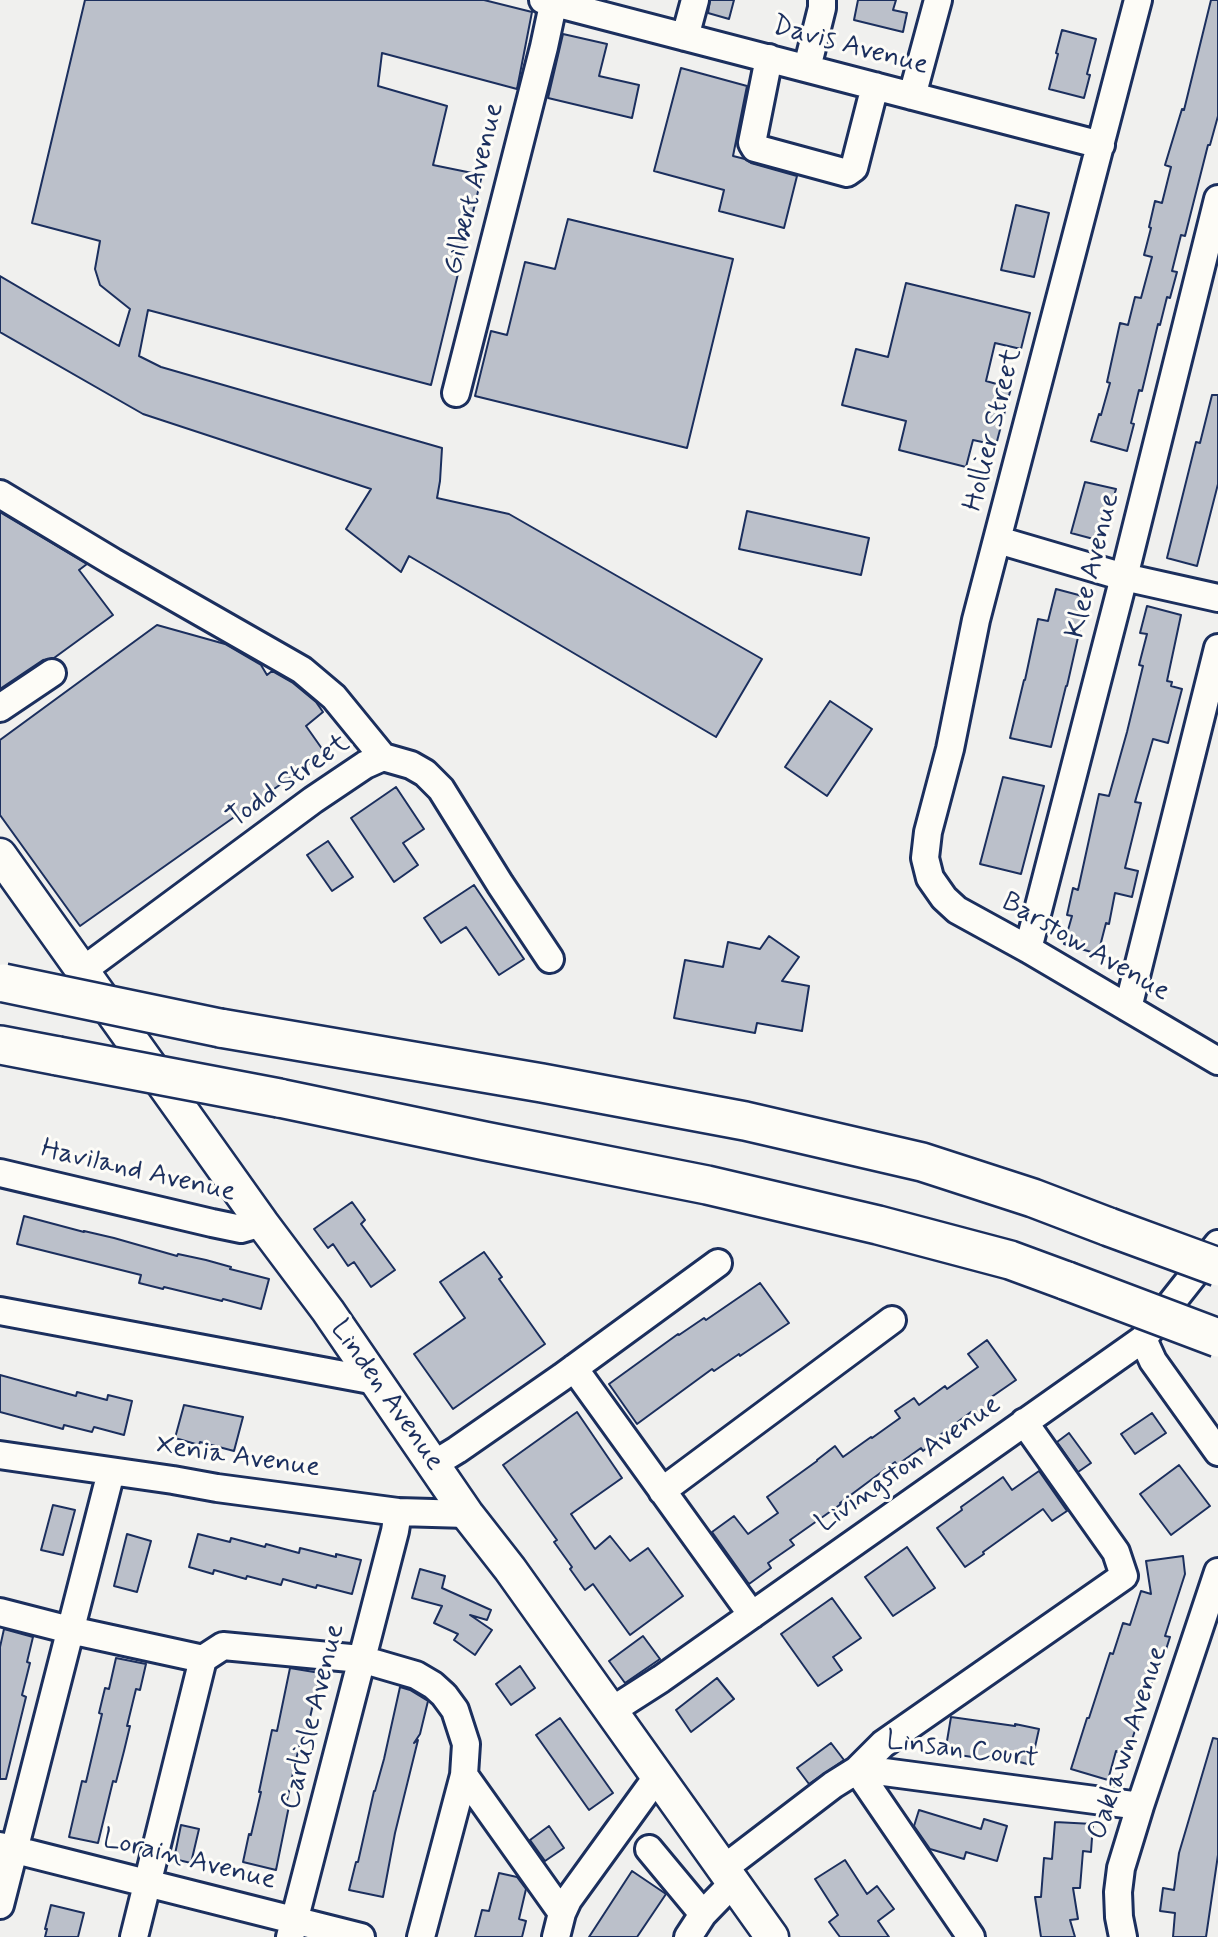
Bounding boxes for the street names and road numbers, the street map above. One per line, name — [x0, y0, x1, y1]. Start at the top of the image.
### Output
street label: Davis Avenue — [768, 10, 932, 84]
street label: Gilbert Avenue — [437, 99, 513, 279]
street label: Hollier Street — [958, 345, 1030, 515]
street label: Klee Avenue — [1060, 490, 1128, 642]
street label: Todd Street — [221, 728, 357, 836]
street label: Barstow Avenue — [995, 886, 1175, 1010]
street label: Haviland Avenue — [37, 1133, 239, 1211]
street label: Linden Avenue — [322, 1314, 450, 1478]
street label: Livingston Avenue — [810, 1389, 1008, 1541]
street label: Xenia Avenue — [154, 1430, 322, 1486]
street label: Carlisle Avenue — [275, 1621, 353, 1813]
street label: Oaklawn Avenue — [1082, 1642, 1176, 1844]
street label: Linsan Court — [884, 1725, 1040, 1777]
street label: Lorain Avenue — [99, 1823, 279, 1899]

